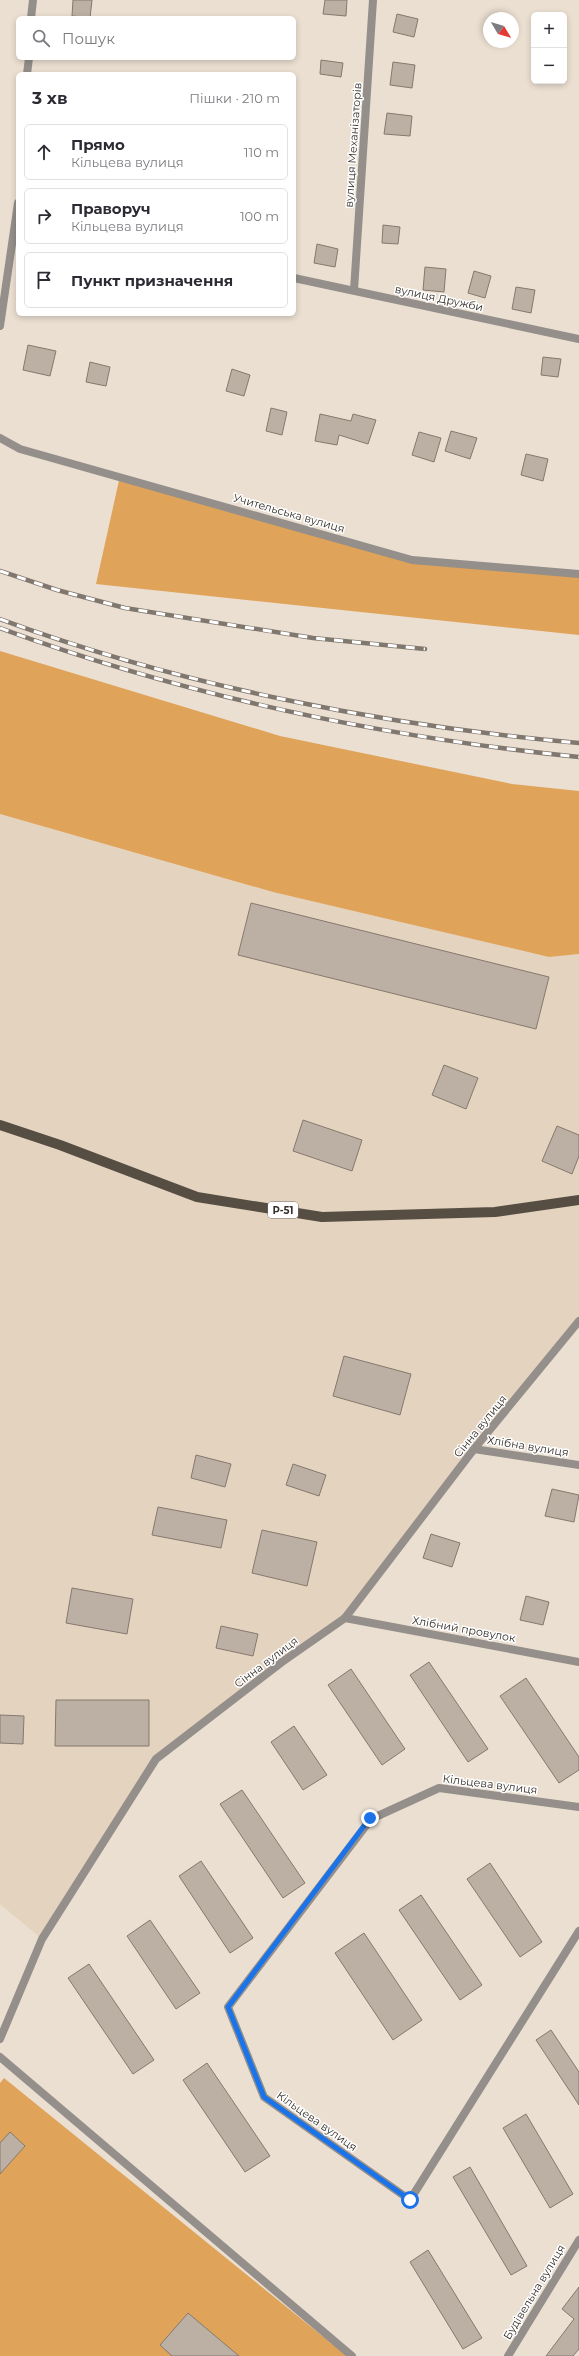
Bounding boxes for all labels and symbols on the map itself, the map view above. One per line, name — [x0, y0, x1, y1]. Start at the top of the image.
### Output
north arrow — [483, 12, 519, 48]
street label: вулиця Механізаторів — [342, 82, 364, 208]
street label: вулиця Дружби — [394, 282, 484, 314]
street label: Учительська вулиця — [232, 490, 346, 536]
road number: Р-51 — [268, 1202, 298, 1218]
street label: Сінна вулиця — [451, 1392, 509, 1460]
street label: Хлібна вулиця — [486, 1433, 570, 1459]
street label: Хлібний провулок — [411, 1613, 517, 1645]
street label: Сінна вулиця — [231, 1633, 301, 1691]
street label: Кільцева вулиця — [442, 1771, 538, 1797]
route end — [361, 1809, 379, 1827]
street label: Кільцева вулиця — [274, 2088, 360, 2154]
route start — [401, 2191, 419, 2209]
street label: Будівельна вулиця — [500, 2242, 568, 2342]

